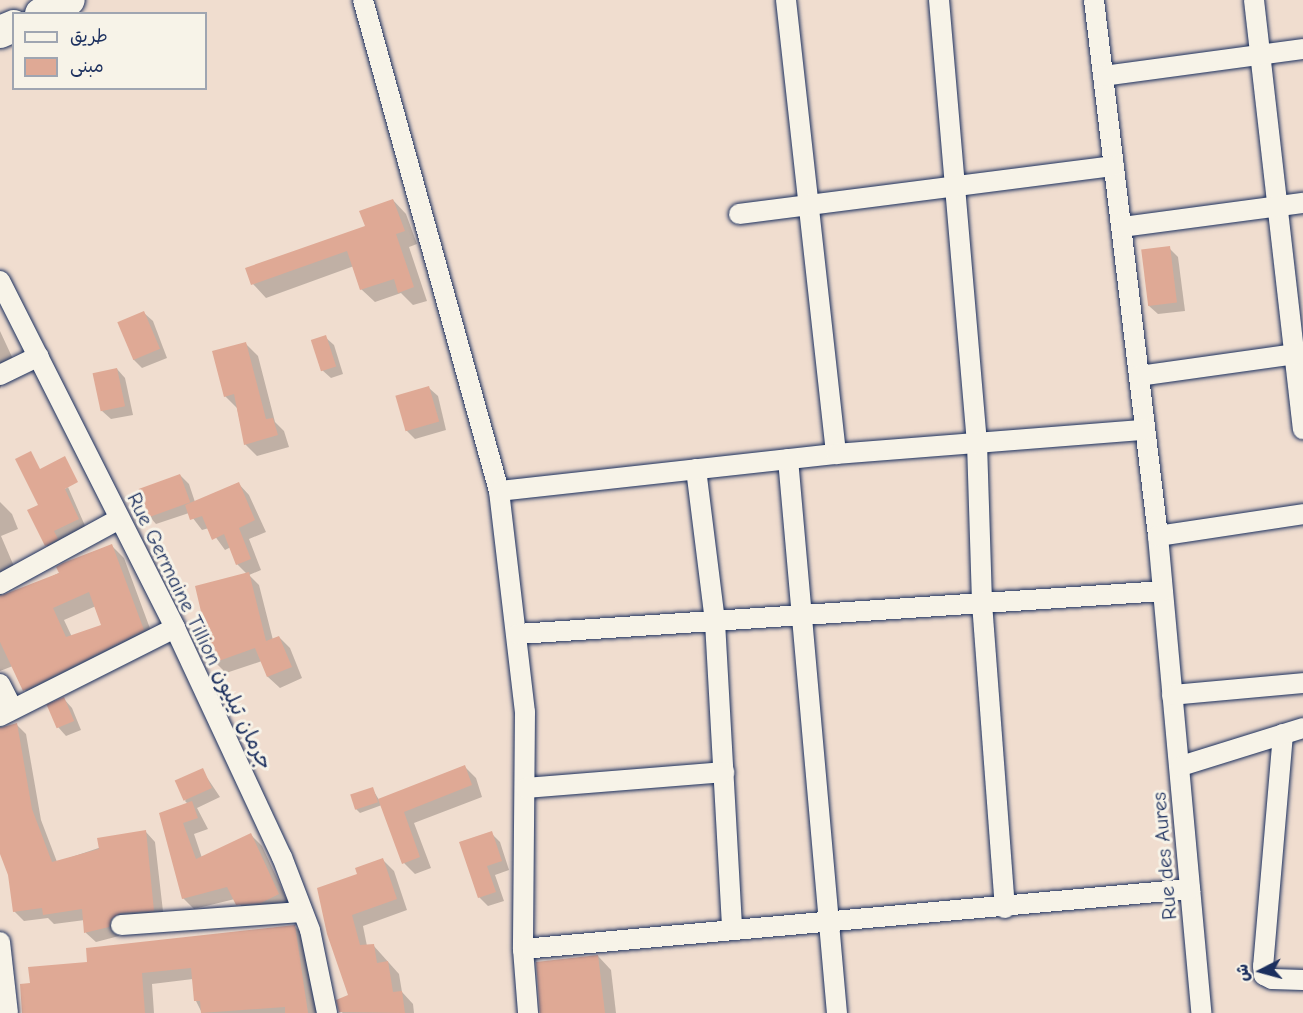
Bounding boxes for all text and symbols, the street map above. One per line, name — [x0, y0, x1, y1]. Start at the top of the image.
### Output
legend — [12, 12, 207, 90]
text: طريق — [70, 26, 108, 47]
text: مبنى — [70, 56, 104, 77]
street label: Rue Germaine Tillion جرمان تيليون — [122, 488, 278, 774]
street label: Rue des Aures — [1146, 791, 1182, 921]
north arrow — [1231, 941, 1291, 1001]
text: ش — [1233, 963, 1253, 983]

